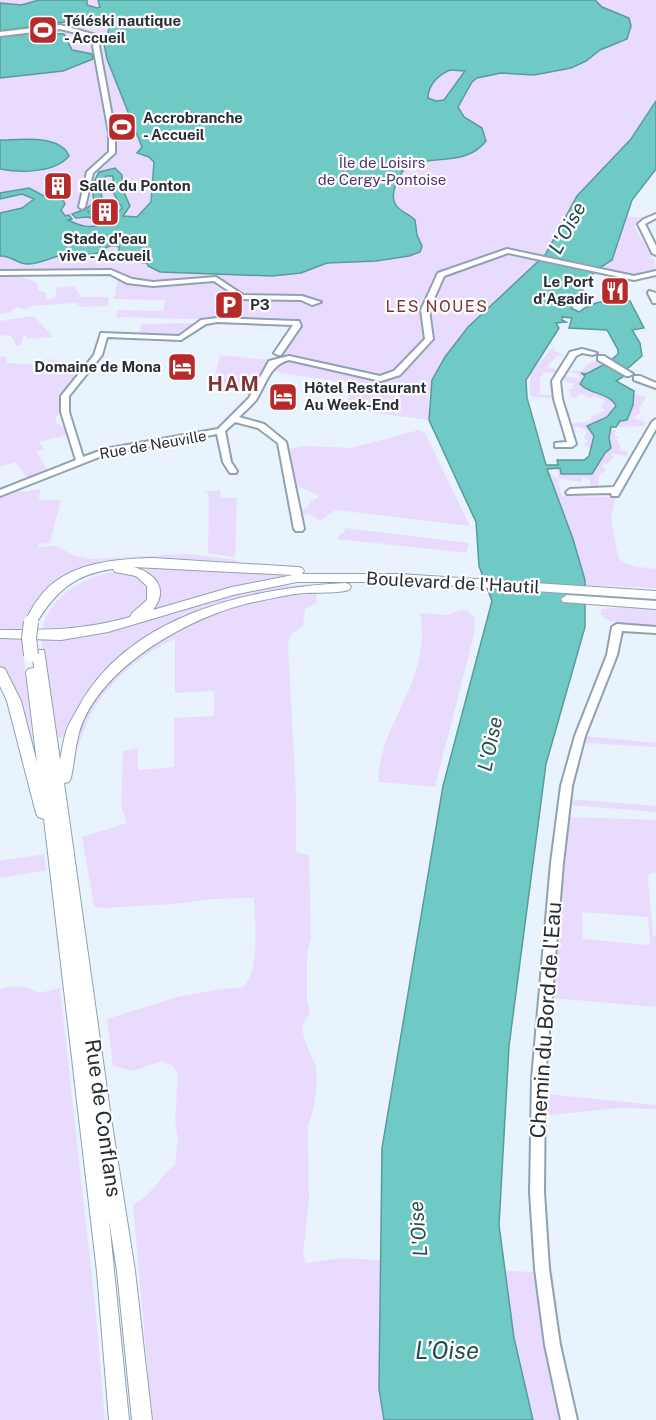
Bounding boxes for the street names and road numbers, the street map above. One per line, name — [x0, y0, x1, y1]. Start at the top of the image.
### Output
street label: Rue de Neuville — [98, 427, 208, 462]
street label: Boulevard de l'Hautil — [366, 567, 540, 598]
street label: Chemin du Bord de l'Eau — [525, 901, 566, 1139]
street label: Rue de Conflans — [80, 1037, 127, 1198]

